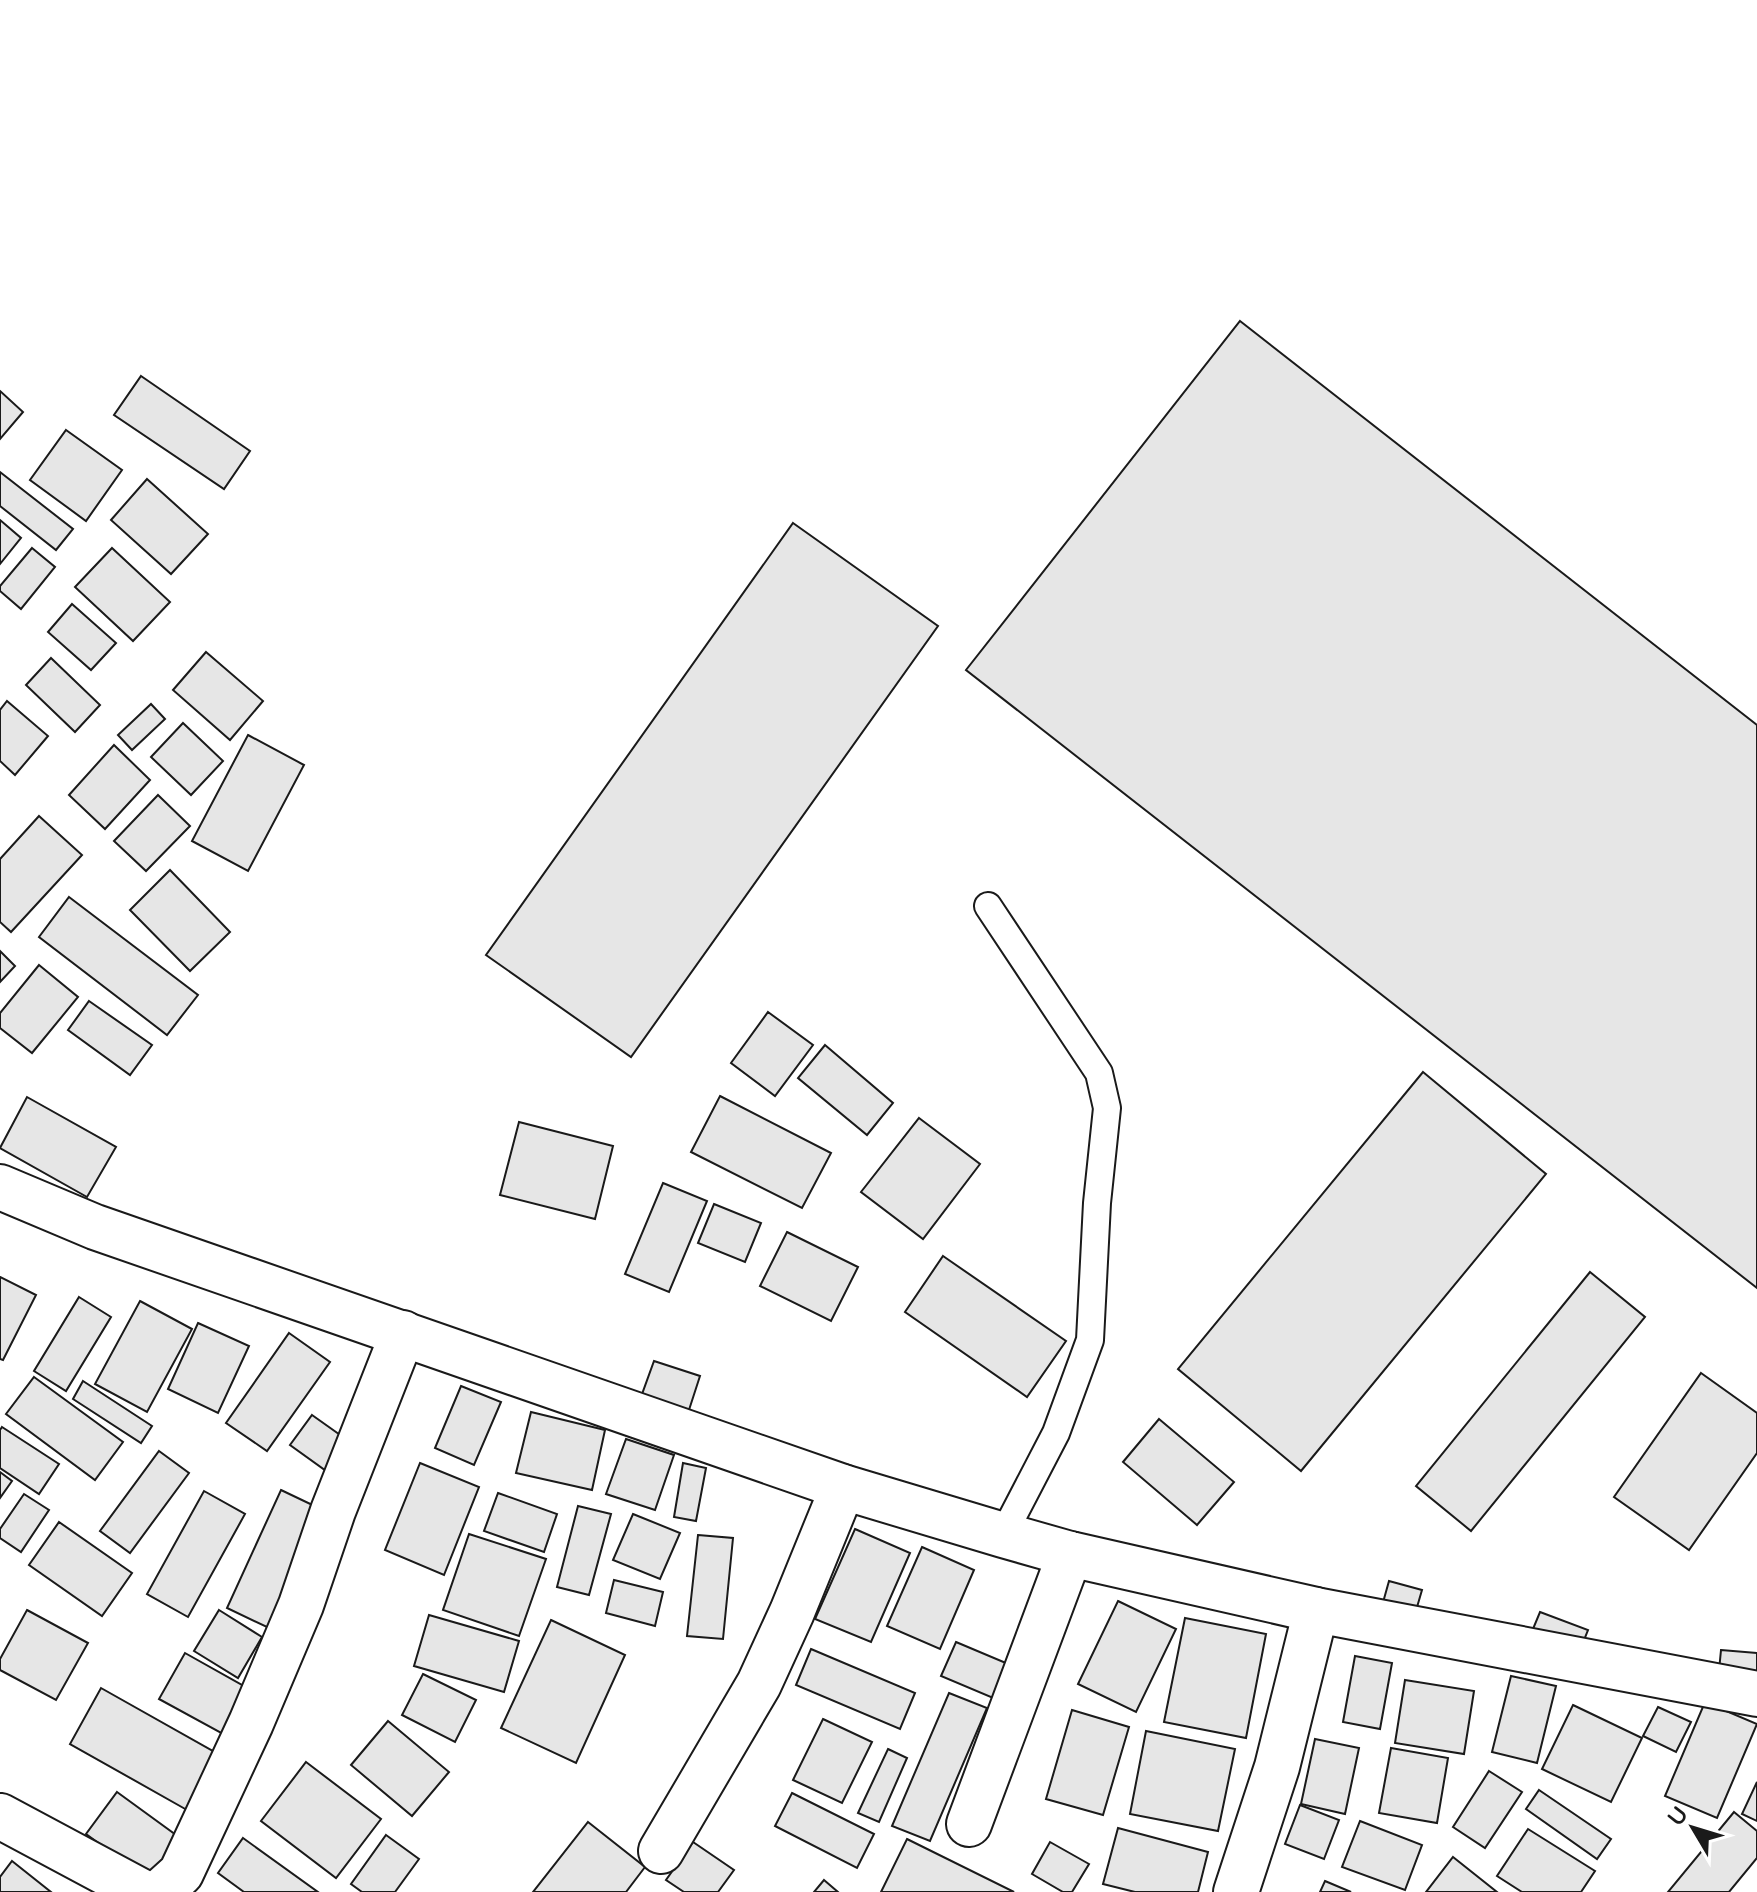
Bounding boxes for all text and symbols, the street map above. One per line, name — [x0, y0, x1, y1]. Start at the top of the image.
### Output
north arrow — [1653, 1788, 1733, 1868]
text: U — [1663, 1802, 1693, 1831]

